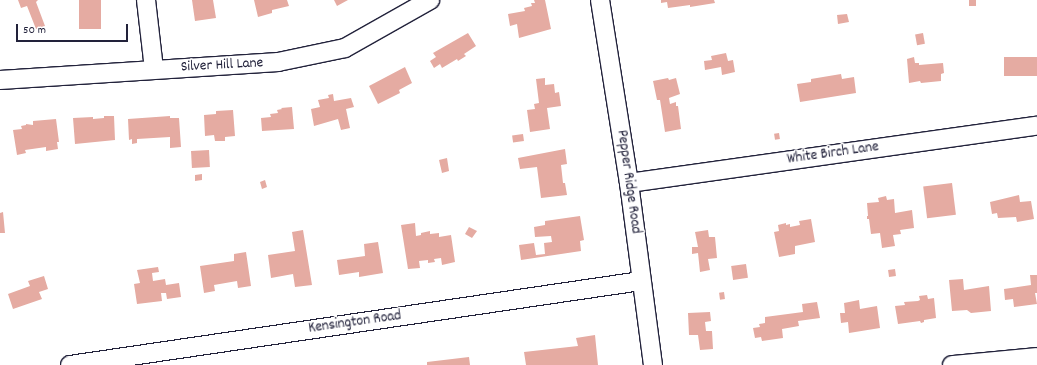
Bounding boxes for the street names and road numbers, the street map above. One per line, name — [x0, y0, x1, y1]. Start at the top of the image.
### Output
street label: Silver Hill Lane — [180, 55, 264, 77]
street label: Pepper Ridge Road — [612, 129, 644, 235]
street label: White Birch Lane — [786, 139, 880, 169]
street label: Kensington Road — [307, 308, 403, 338]

